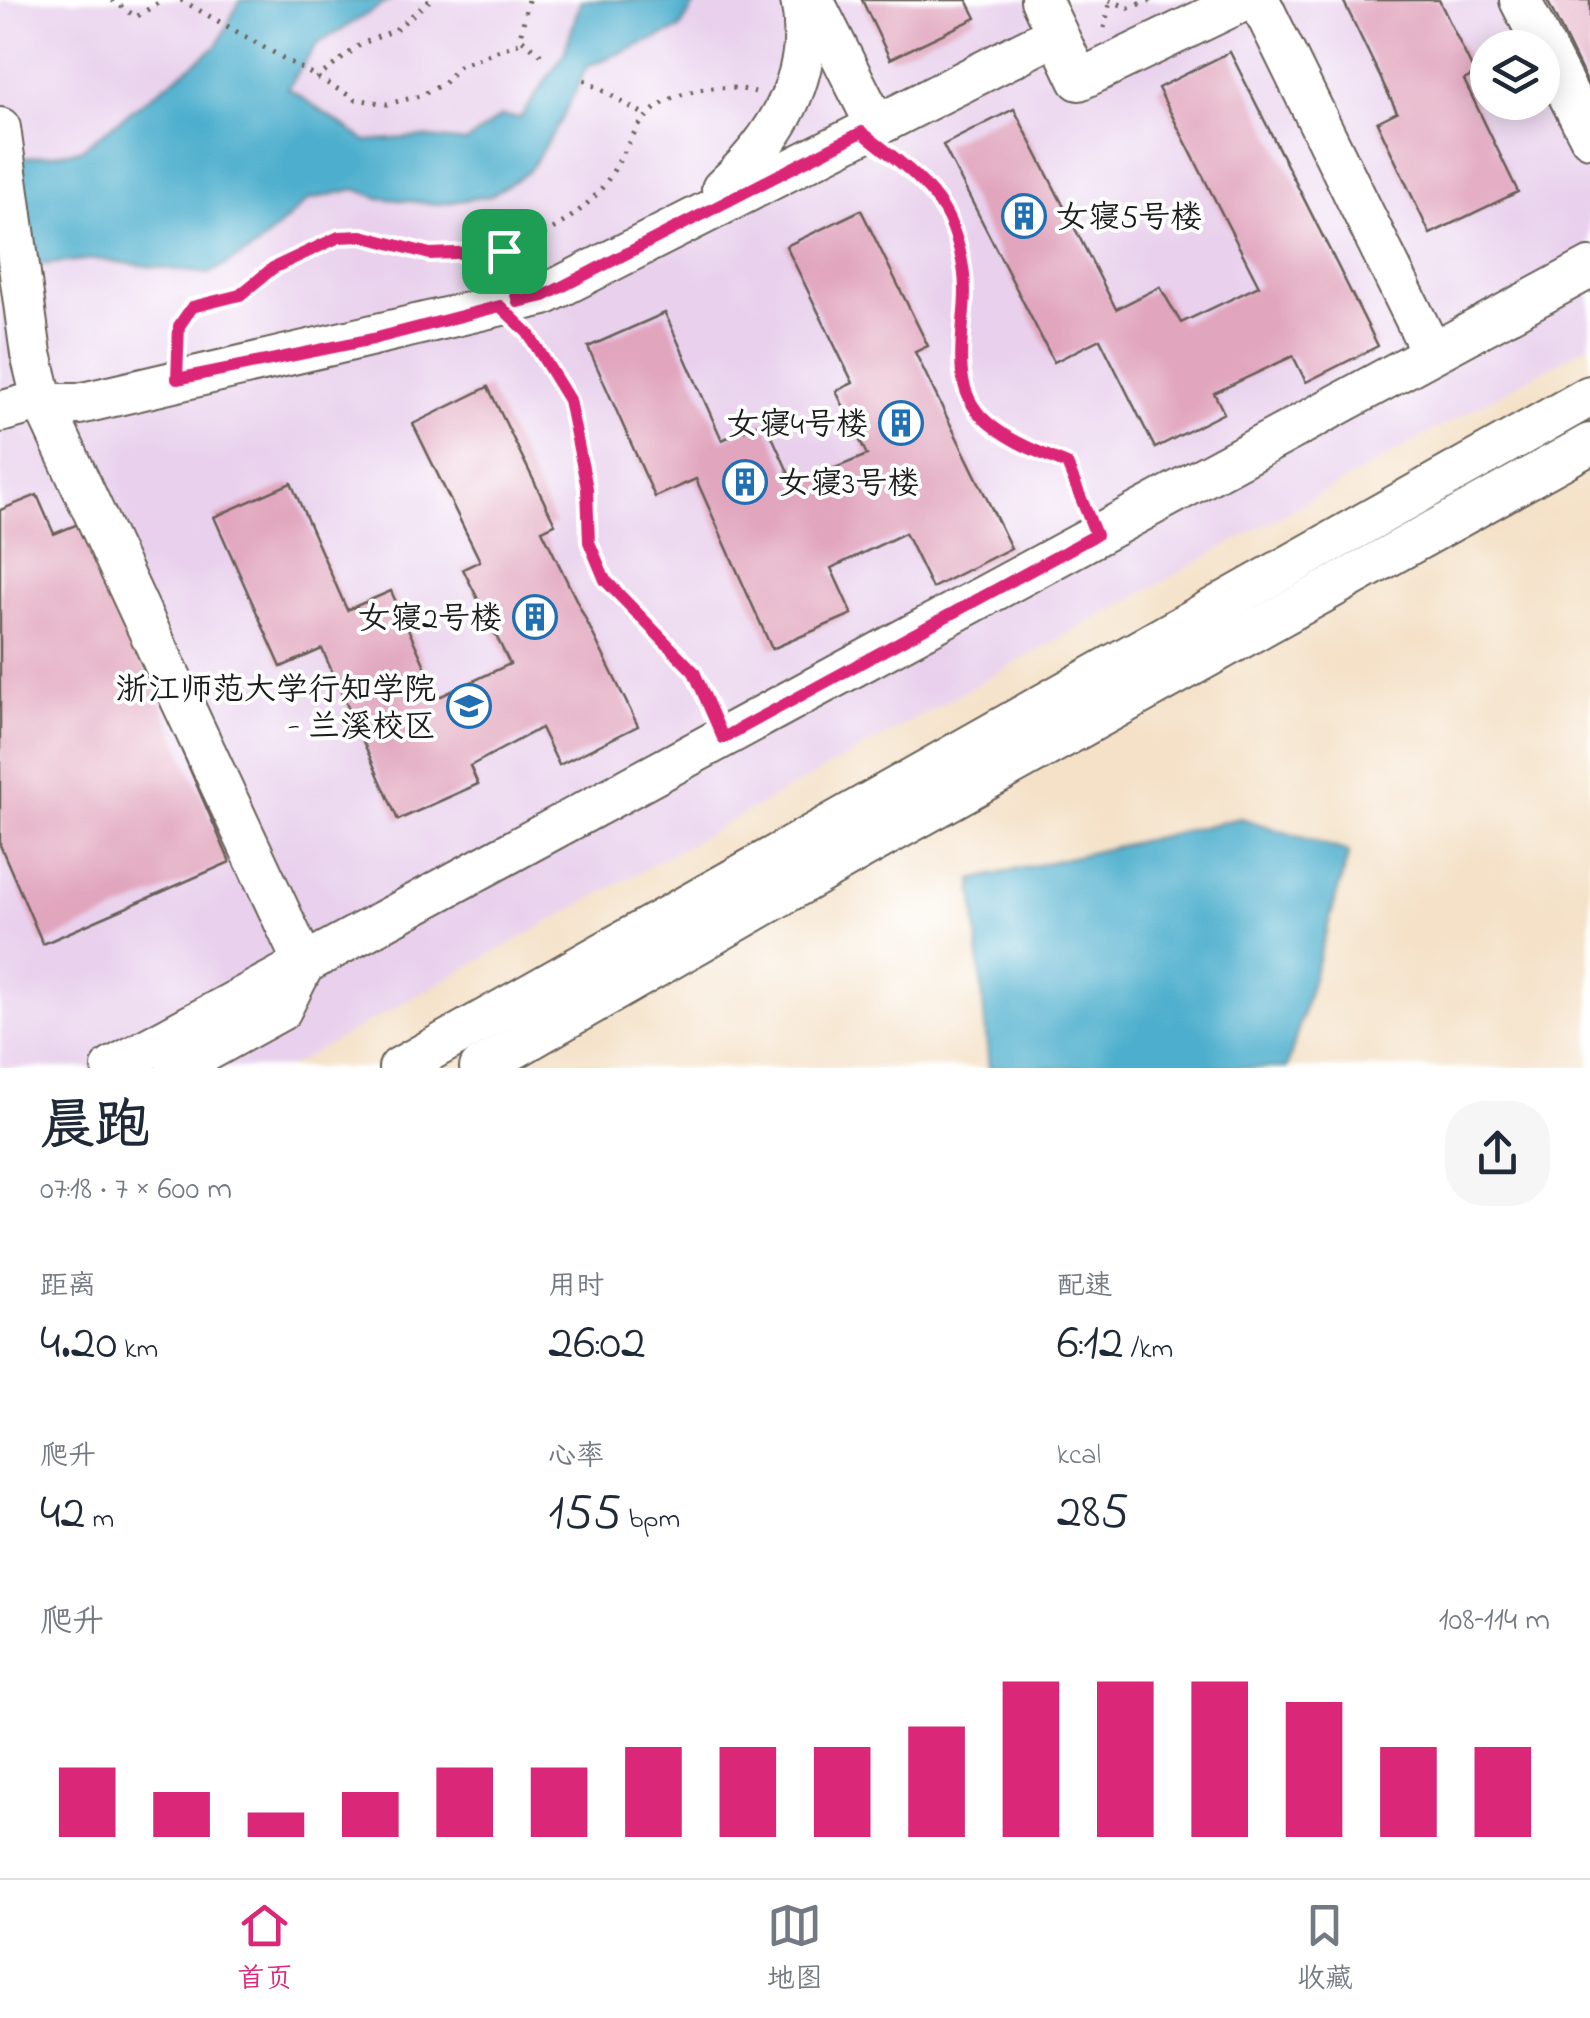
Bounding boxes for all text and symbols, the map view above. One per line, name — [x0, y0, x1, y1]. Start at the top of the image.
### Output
map controls — [1470, 30, 1560, 120]
button: layers — [1470, 30, 1560, 120]
building icon: 女寝5号楼 — [1001, 193, 1047, 239]
place label: 女寝5号楼 — [1056, 196, 1202, 243]
pin — [462, 209, 547, 294]
icon: arrive — [477, 224, 532, 279]
building icon: 女寝4号楼 — [878, 400, 924, 446]
place label: 女寝4号楼 — [727, 403, 868, 450]
building icon: 女寝3号楼 — [722, 459, 768, 505]
place label: 女寝3号楼 — [778, 462, 919, 509]
building icon: 女寝2号楼 — [512, 594, 558, 640]
place label: 女寝2号楼 — [358, 597, 502, 644]
place label: 浙江师范大学行知学院 - 兰溪校区 — [116, 668, 436, 752]
school or university icon: 浙江师范大学行知学院 - 兰溪校区 — [446, 683, 492, 729]
text: 晨跑 — [40, 1089, 150, 1169]
button: share — [1445, 1101, 1550, 1206]
text: 07:18 · 7 × 600 m — [40, 1167, 232, 1214]
text: 距离 — [40, 1267, 96, 1308]
text: 用时 — [548, 1267, 604, 1308]
text: 配速 — [1057, 1267, 1113, 1308]
text: 4.20 — [40, 1308, 117, 1381]
text: 26:02 — [548, 1308, 646, 1381]
text: 6:12 — [1057, 1308, 1124, 1381]
text: km — [117, 1330, 158, 1371]
text: /km — [1124, 1330, 1173, 1371]
text: kcal — [1057, 1436, 1101, 1477]
text: 爬升 — [40, 1437, 96, 1478]
text: 心率 — [548, 1437, 604, 1478]
text: 285 — [1057, 1477, 1129, 1550]
text: 42 — [40, 1478, 85, 1551]
text: 155 — [548, 1478, 621, 1551]
text: m — [85, 1500, 114, 1541]
text: bpm — [621, 1500, 680, 1541]
text: 108–114 m — [1438, 1598, 1550, 1645]
text: 爬升 — [40, 1600, 104, 1647]
tab: 首页 — [237, 1898, 293, 2001]
tab: 地图 — [767, 1898, 823, 2001]
tab: 收藏 — [1297, 1898, 1353, 2001]

